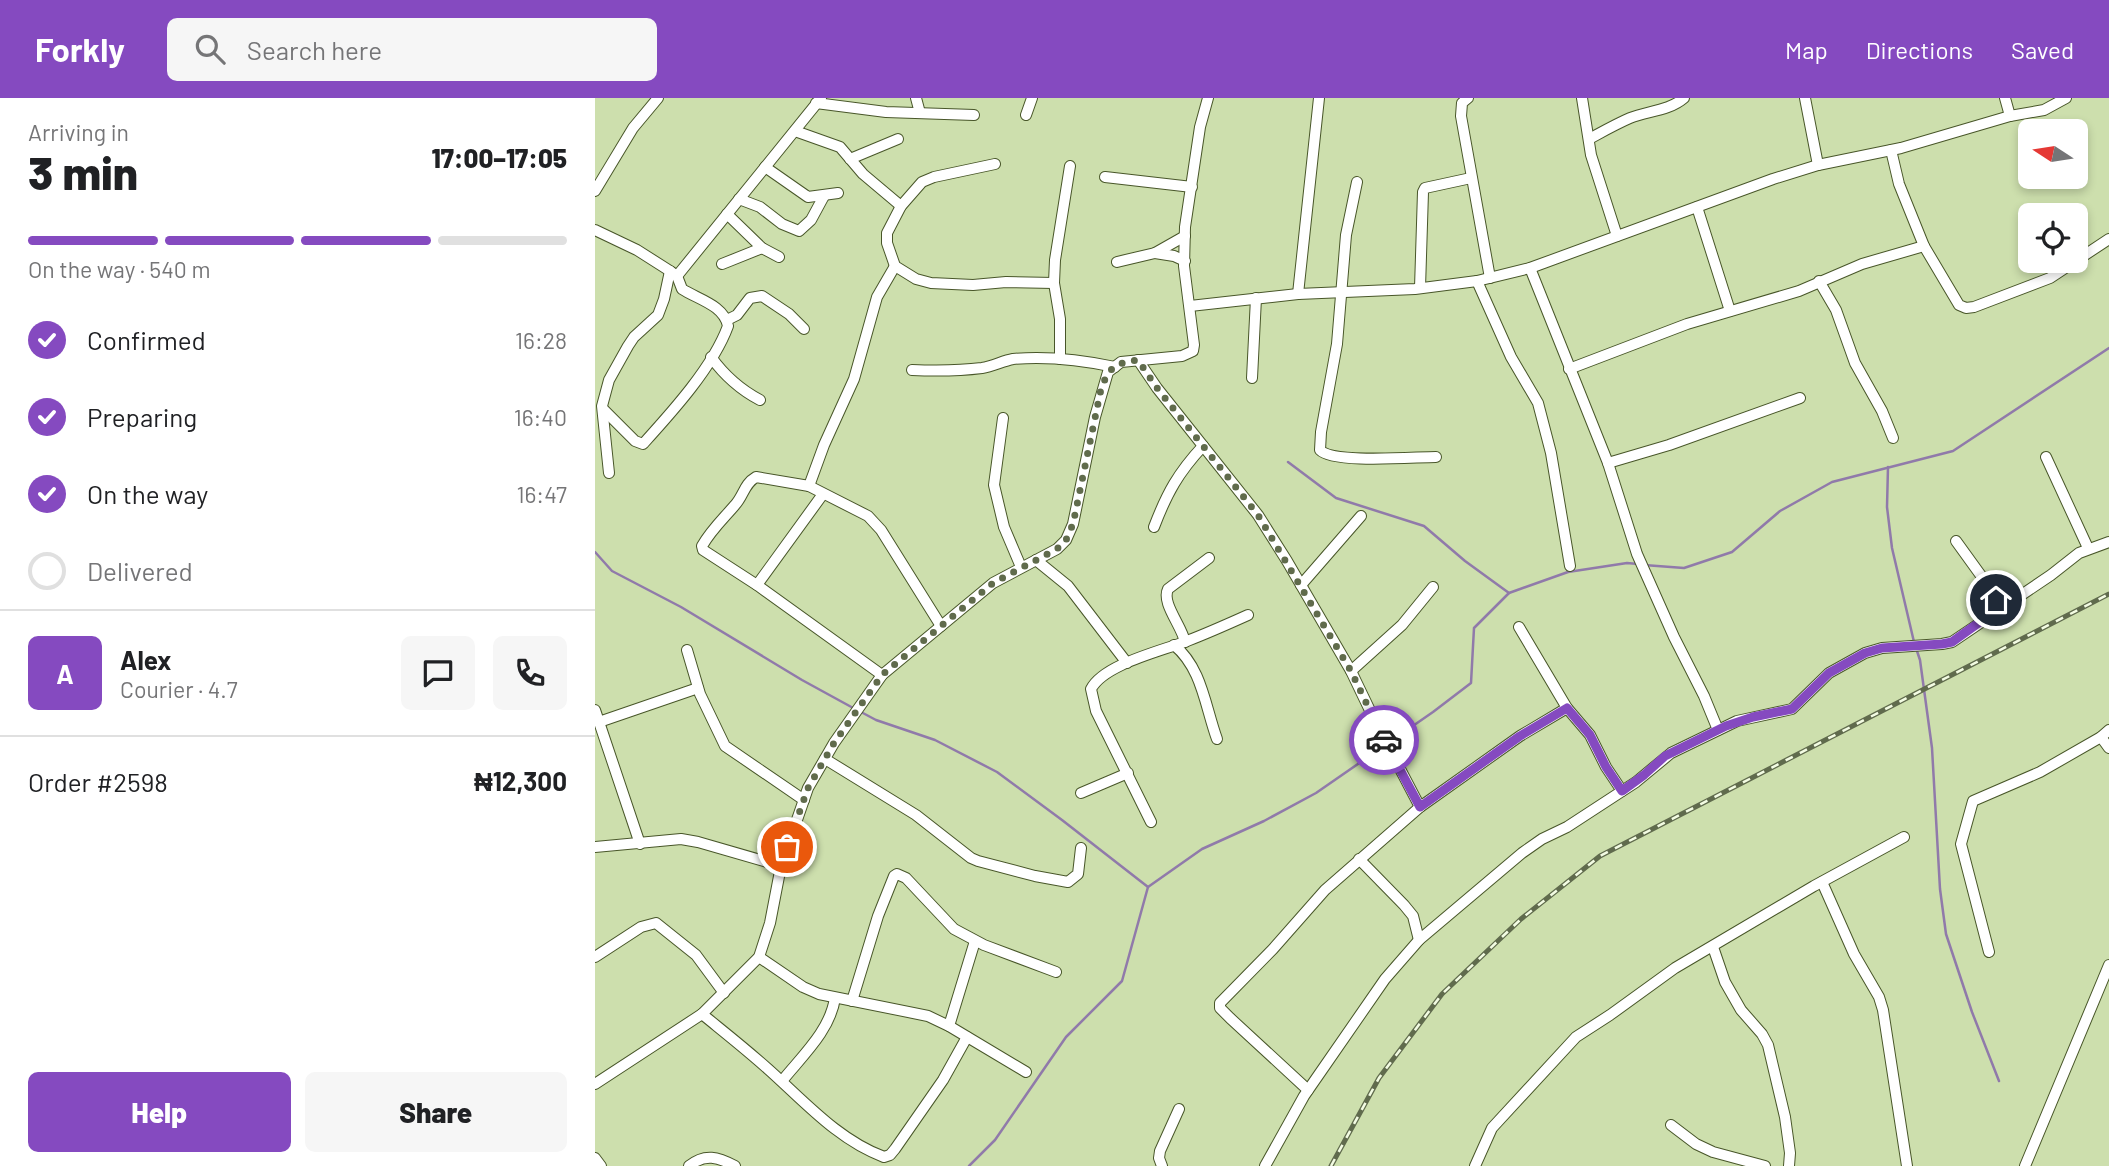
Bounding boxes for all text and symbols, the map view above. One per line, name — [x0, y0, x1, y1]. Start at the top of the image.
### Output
search box — [167, 18, 657, 81]
text: Forkly — [35, 29, 125, 69]
icon: search — [191, 30, 229, 68]
text: Search here — [247, 34, 382, 65]
text: Map — [1785, 35, 1828, 64]
text: Directions — [1866, 35, 1973, 64]
text: Saved — [2011, 35, 2074, 64]
text: Arriving in — [28, 118, 129, 146]
north arrow — [2018, 119, 2088, 189]
map controls — [2018, 119, 2088, 273]
text: 17:00–17:05 — [432, 142, 567, 173]
text: 3 min — [28, 144, 138, 199]
button: locate — [2018, 203, 2088, 273]
text: On the way · 540 m — [28, 255, 210, 283]
icon: check — [28, 321, 66, 359]
text: Confirmed — [87, 324, 206, 355]
text: 16:28 — [515, 326, 567, 354]
icon: check — [28, 398, 66, 436]
text: Preparing — [87, 401, 197, 432]
text: 16:40 — [514, 403, 567, 431]
icon: check — [28, 475, 66, 513]
text: On the way — [87, 478, 208, 509]
text: 16:47 — [516, 480, 567, 508]
text: Delivered — [87, 555, 193, 586]
pin — [1966, 570, 2026, 630]
icon: home — [1977, 581, 2015, 619]
button: chat — [401, 636, 475, 710]
button: phone — [493, 636, 567, 710]
text: Alex — [120, 644, 171, 675]
text: A — [56, 658, 74, 689]
text: Courier · 4.7 — [120, 675, 238, 703]
courier — [1349, 705, 1419, 775]
icon: car — [1365, 721, 1403, 759]
text: ₦12,300 — [474, 765, 567, 796]
text: Order #2598 — [28, 766, 168, 797]
pin — [757, 817, 817, 877]
icon: bag — [768, 828, 806, 866]
button: Help — [28, 1072, 291, 1152]
button: Share — [305, 1072, 567, 1152]

